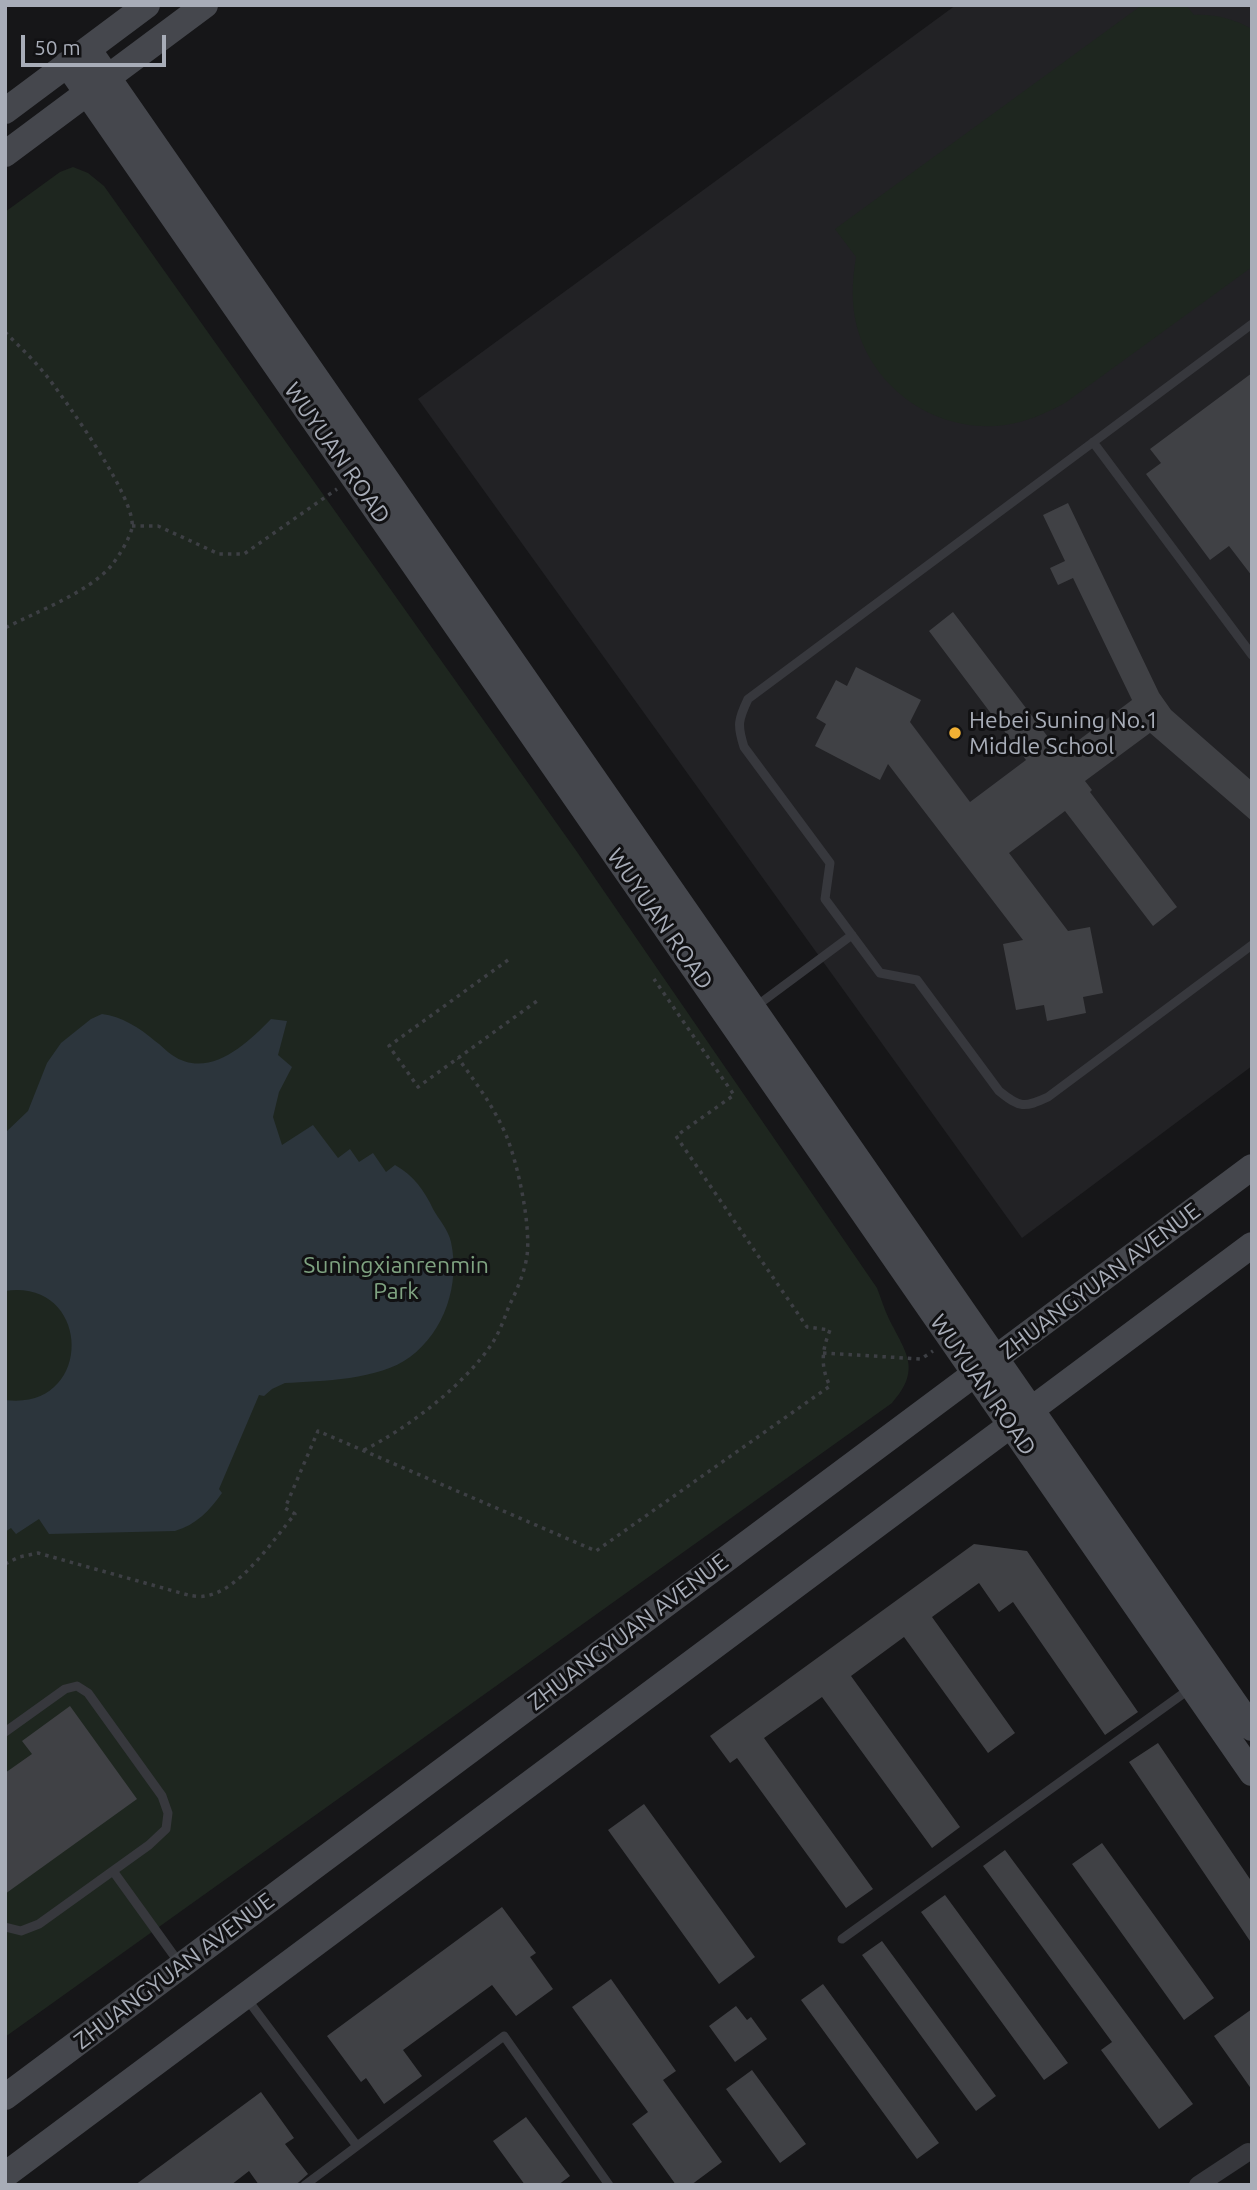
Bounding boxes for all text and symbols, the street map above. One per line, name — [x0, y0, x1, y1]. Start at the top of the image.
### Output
scale bar — [24, 21, 170, 65]
text: 50 m — [34, 35, 81, 59]
street label: WUYUAN ROAD — [278, 377, 396, 529]
place label: Hebei Suning No.1 Middle School — [969, 706, 1159, 760]
marker: Hebei Suning No.1 Middle School — [947, 725, 963, 741]
street label: WUYUAN ROAD — [601, 843, 719, 995]
street label: ZHUANGYUAN AVENUE — [995, 1197, 1205, 1365]
park label: Suningxianrenmin Park — [303, 1251, 489, 1305]
street label: WUYUAN ROAD — [924, 1309, 1042, 1461]
street label: ZHUANGYUAN AVENUE — [523, 1548, 733, 1716]
street label: ZHUANGYUAN AVENUE — [69, 1887, 279, 2055]

